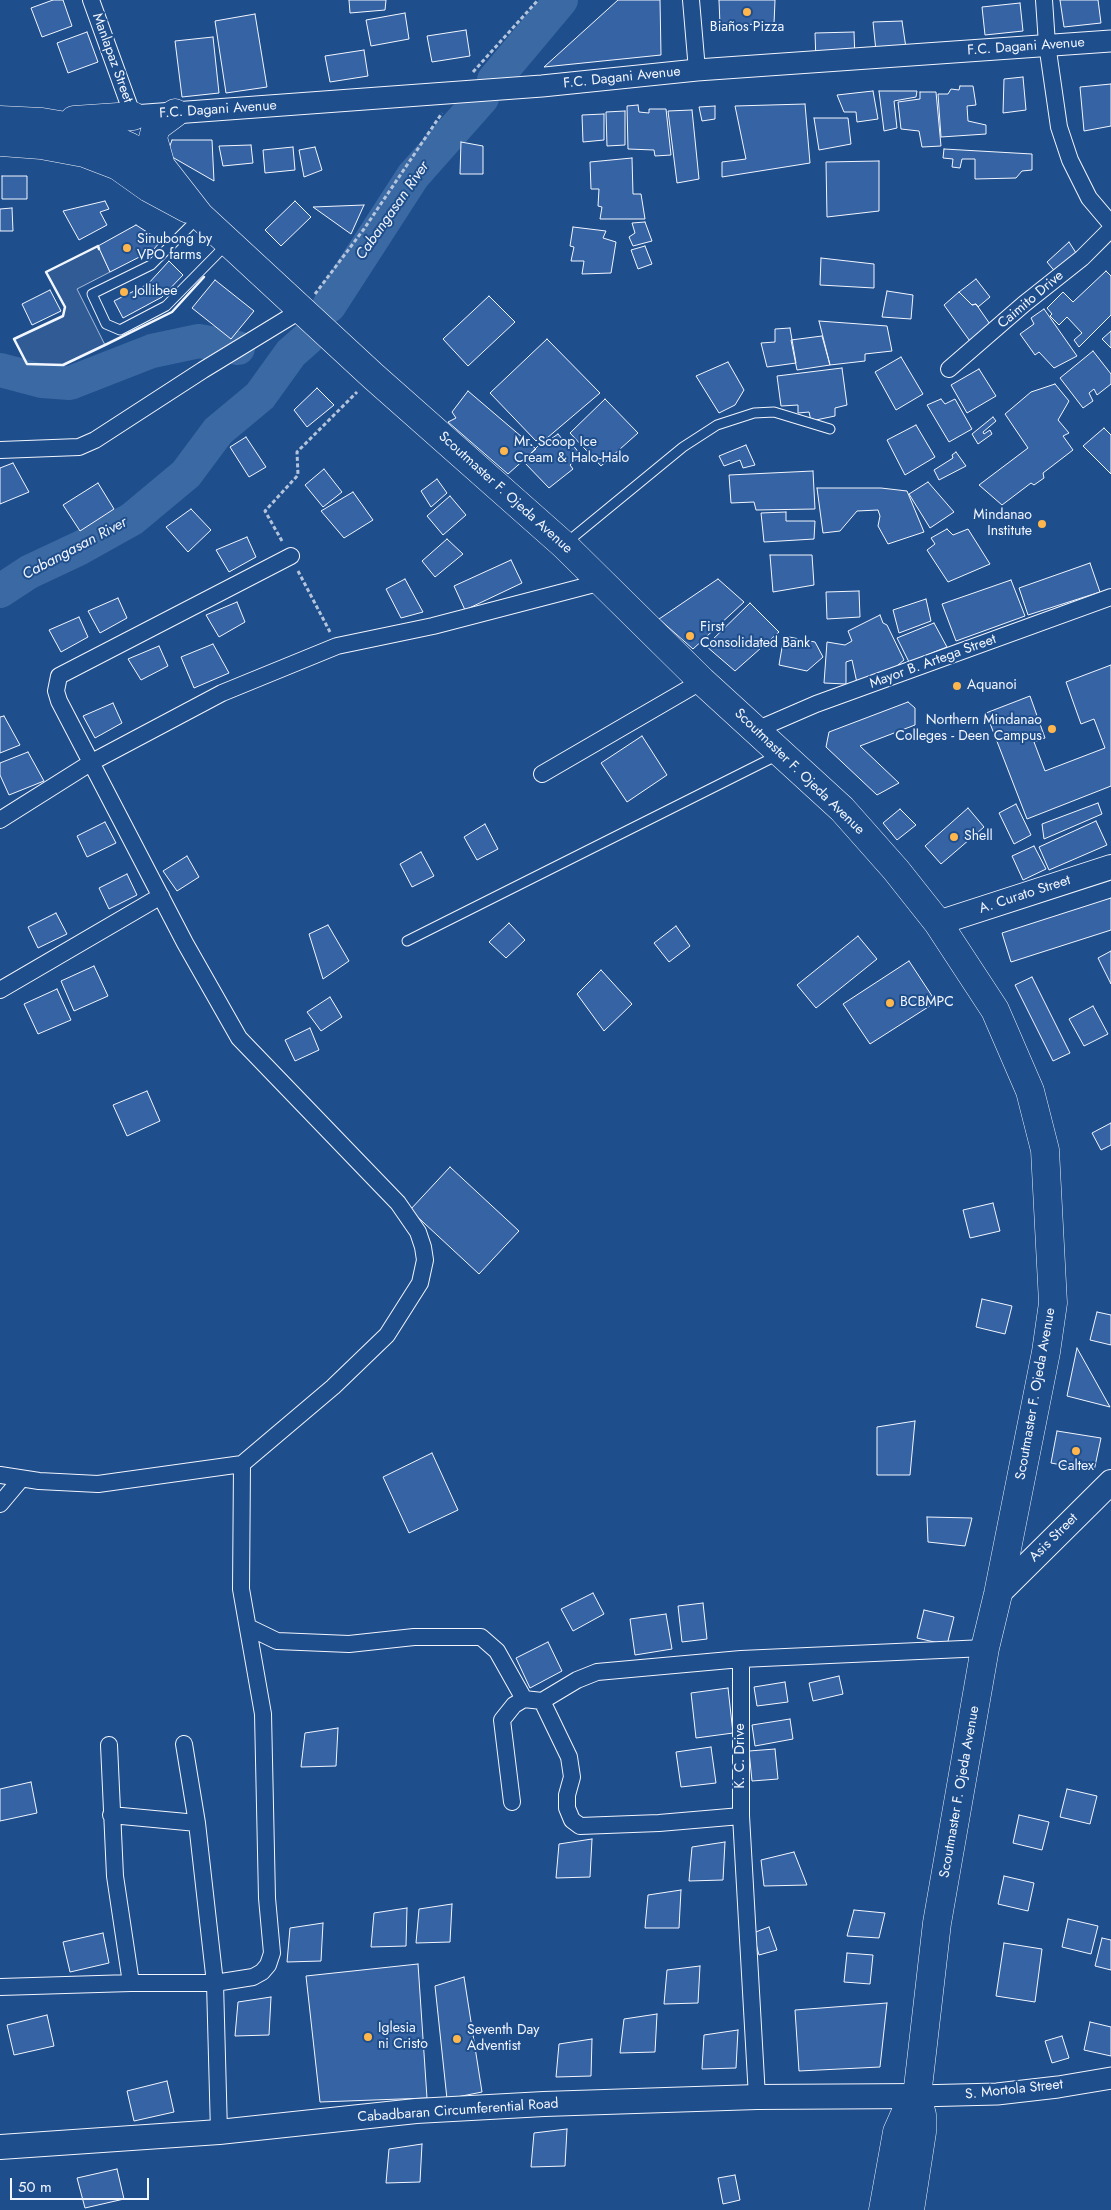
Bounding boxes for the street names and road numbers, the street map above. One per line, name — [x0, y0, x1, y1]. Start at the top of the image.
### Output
street label: Manlapaz Street — [88, 11, 136, 105]
street label: F.C. Dagani Avenue — [967, 35, 1085, 59]
street label: F.C. Dagani Avenue — [563, 63, 681, 93]
street label: F.C. Dagani Avenue — [159, 98, 277, 122]
street label: Caimito Drive — [995, 268, 1067, 332]
street label: Scoutmaster F. Ojeda Avenue — [435, 428, 575, 558]
street label: Mayor B. Artega Street — [867, 631, 999, 693]
street label: Scoutmaster F. Ojeda Avenue — [730, 705, 868, 839]
street label: A. Curato Street — [977, 872, 1073, 918]
street label: Scoutmaster F. Ojeda Avenue — [1013, 1307, 1059, 1481]
street label: Asis Street — [1026, 1510, 1082, 1566]
street label: Scoutmaster F. Ojeda Avenue — [937, 1705, 983, 1879]
street label: K. C. Drive — [733, 1723, 749, 1789]
street label: S. Mortola Street — [964, 2077, 1064, 2103]
street label: Cabadbaran Circumferential Road — [357, 2096, 559, 2126]

